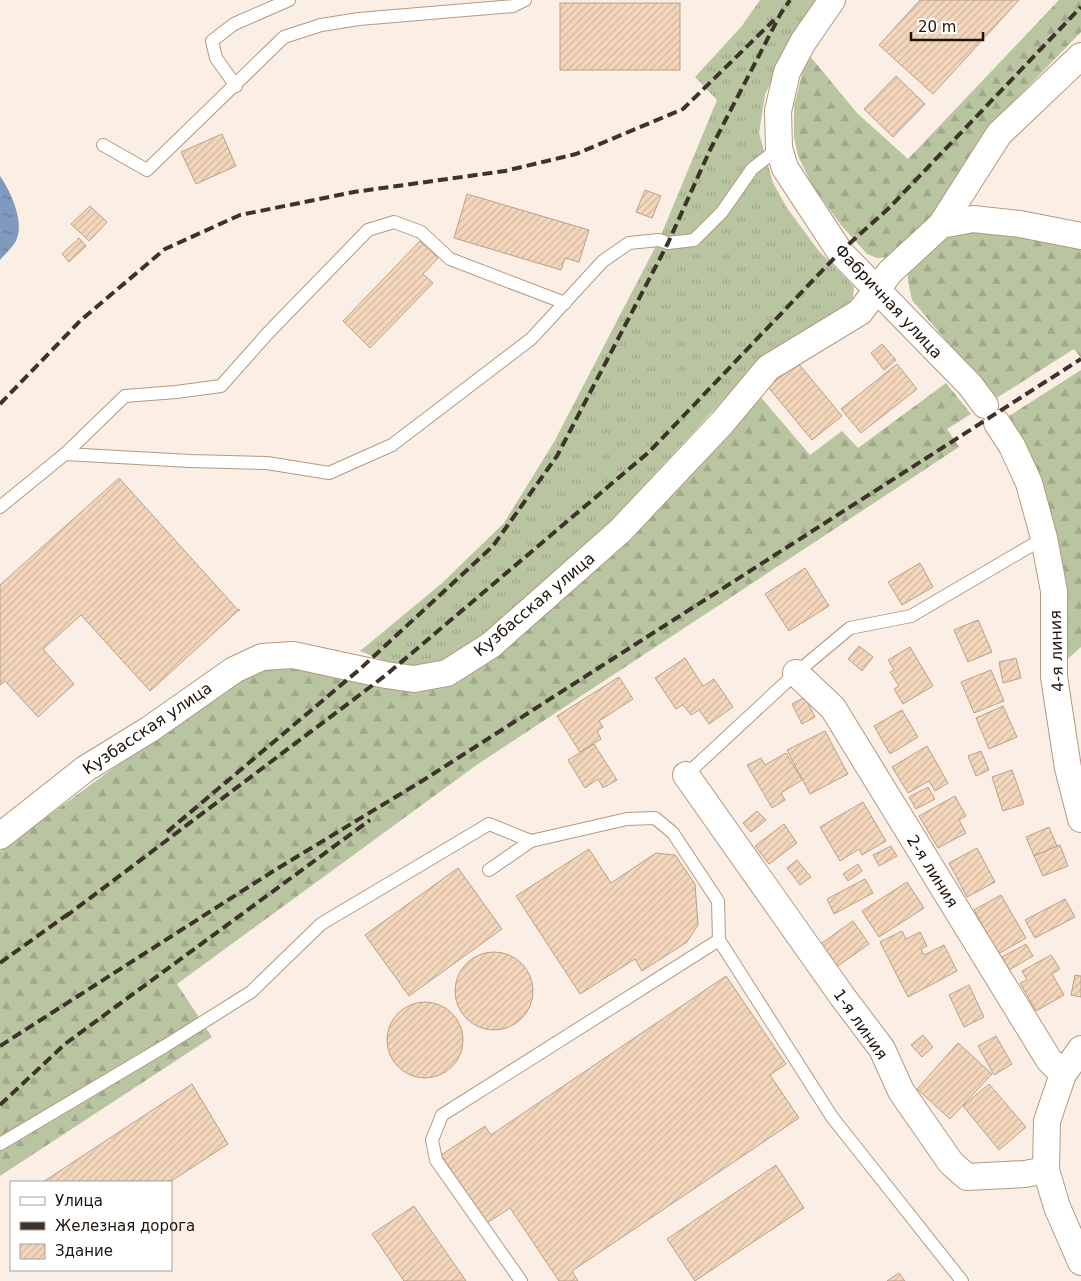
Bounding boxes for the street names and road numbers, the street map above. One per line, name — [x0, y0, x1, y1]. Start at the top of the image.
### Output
street label: Фабричная улица — [831, 240, 946, 362]
street label: Кузбасская улица — [470, 548, 598, 660]
street label: 4-я линия — [1046, 610, 1067, 692]
street label: Кузбасская улица — [79, 678, 215, 779]
street label: 2-я линия — [903, 832, 962, 911]
street label: 1-я линия — [829, 985, 892, 1063]

